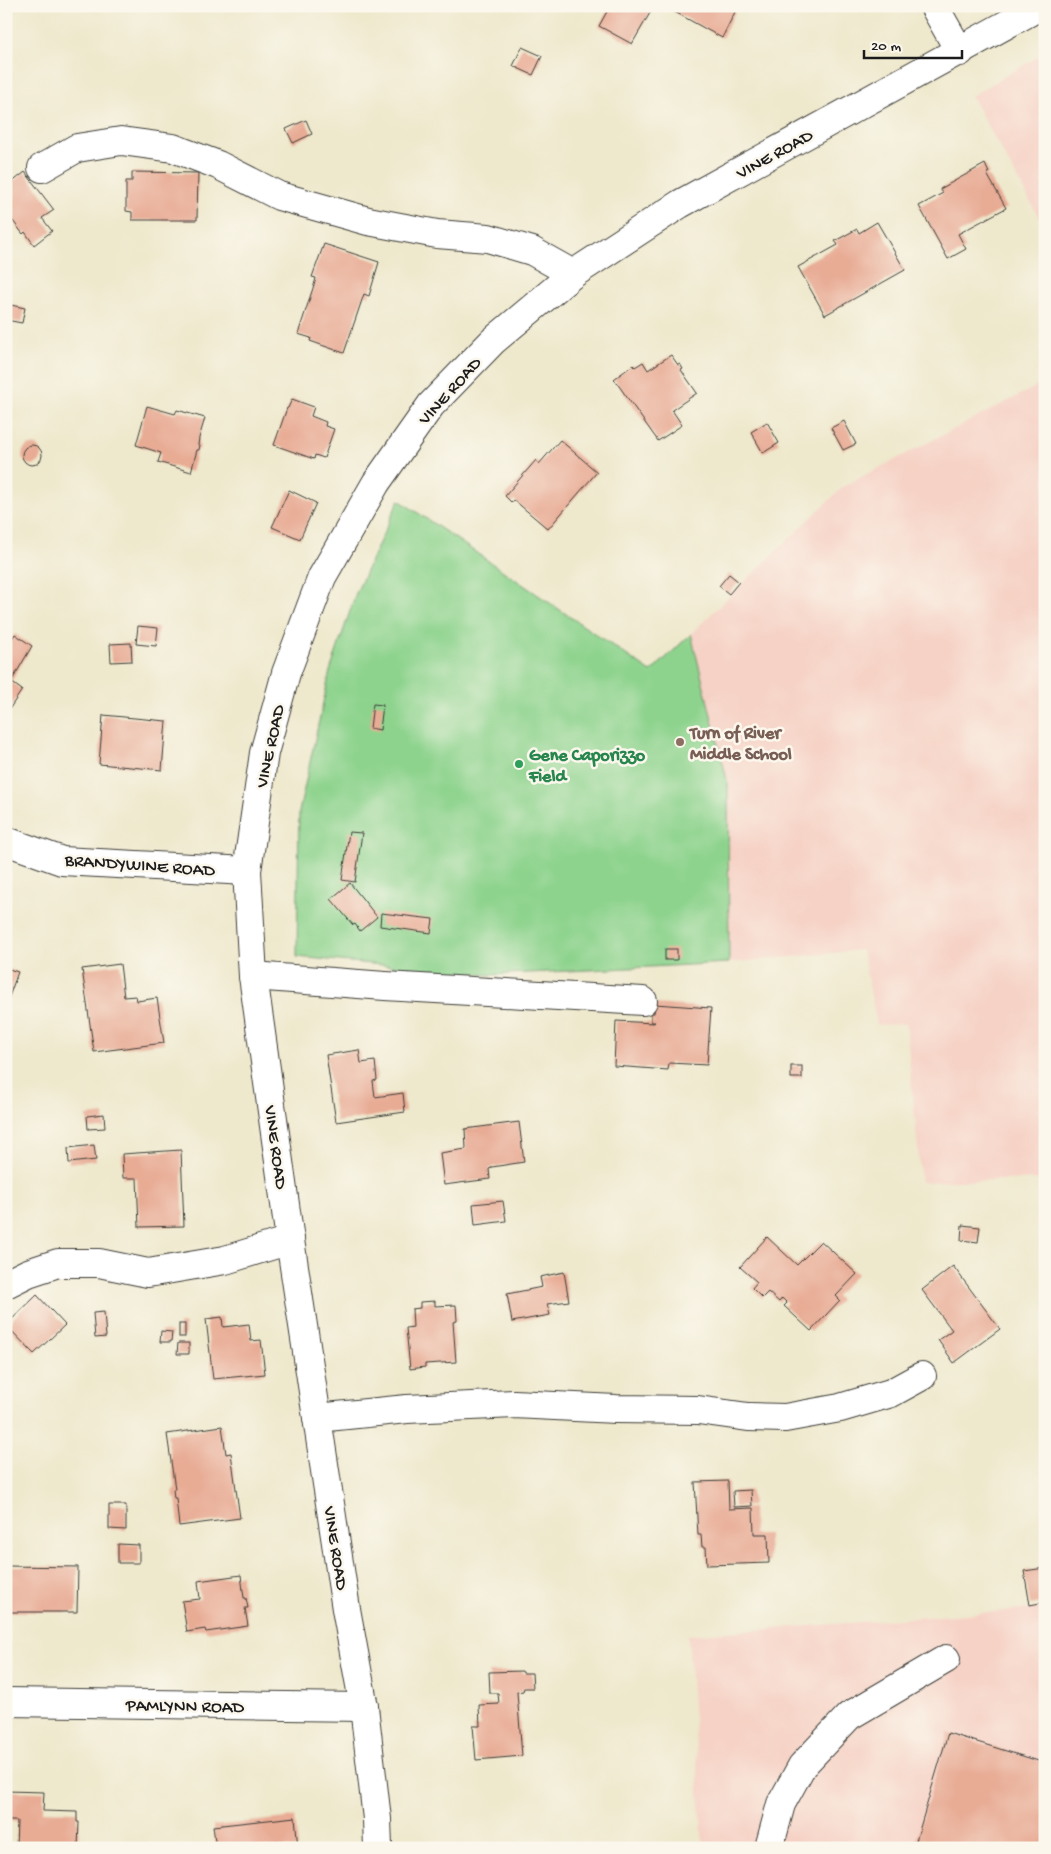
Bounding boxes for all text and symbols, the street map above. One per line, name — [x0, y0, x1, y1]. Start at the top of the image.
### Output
scale bar — [864, 28, 961, 60]
text: 20 m — [871, 38, 901, 56]
street label: VINE ROAD — [732, 125, 817, 185]
street label: VINE ROAD — [414, 353, 487, 431]
street label: VINE ROAD — [252, 703, 291, 791]
place label: Turn of River Middle School — [688, 724, 792, 766]
marker: Turn of River Middle School — [674, 736, 686, 748]
place label: Gene Caporizzo Field — [528, 746, 646, 788]
marker: Gene Caporizzo Field — [513, 758, 525, 770]
street label: BRANDYWINE ROAD — [63, 851, 216, 882]
street label: VINE ROAD — [258, 1103, 291, 1191]
street label: VINE ROAD — [317, 1504, 352, 1592]
street label: PAMLYNN ROAD — [125, 1696, 245, 1719]

